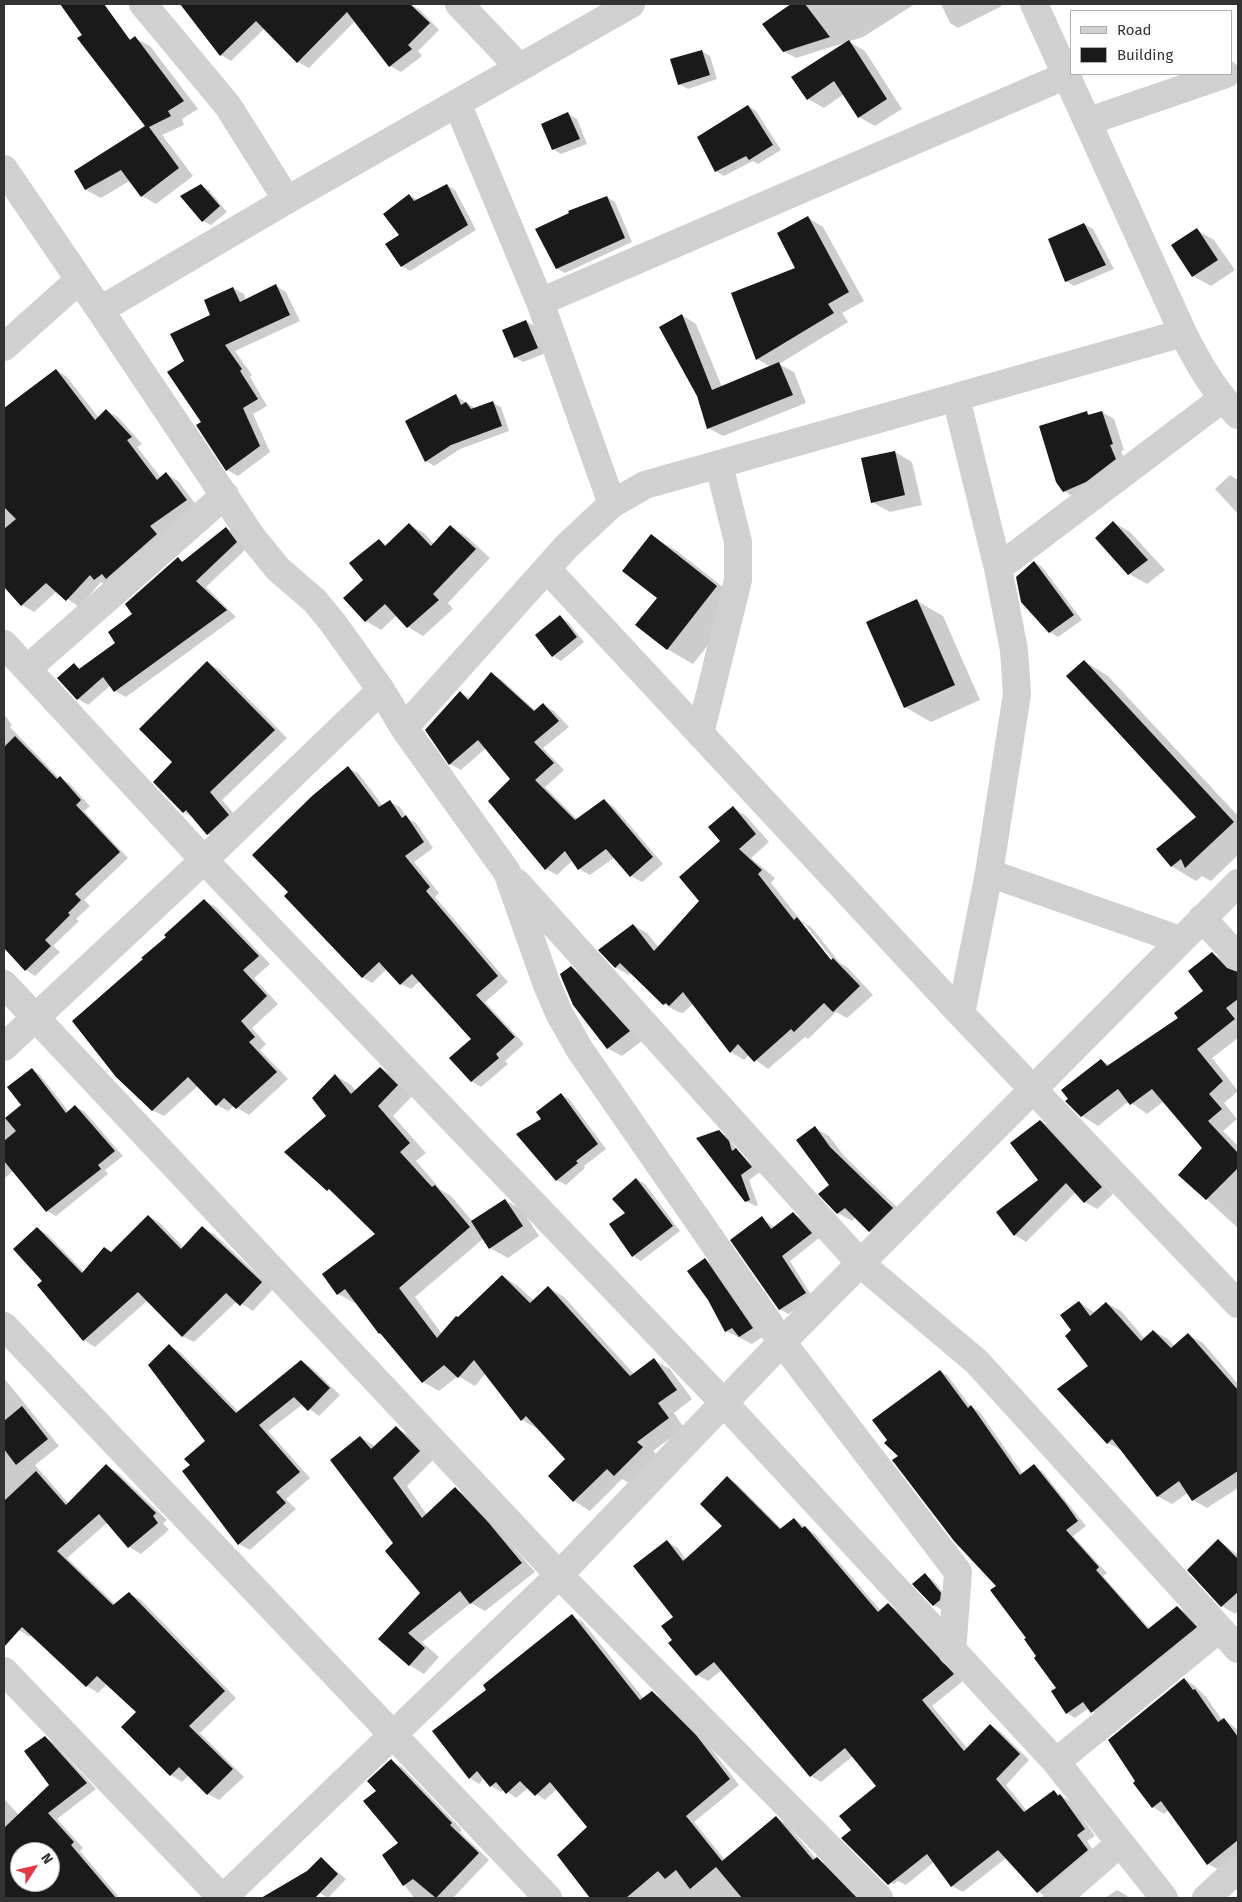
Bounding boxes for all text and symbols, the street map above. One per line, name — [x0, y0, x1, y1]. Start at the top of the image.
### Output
legend — [1070, 10, 1232, 75]
text: Road — [1117, 21, 1152, 39]
text: Building — [1117, 46, 1173, 64]
north arrow — [10, 1842, 60, 1892]
text: N — [37, 1850, 57, 1867]

